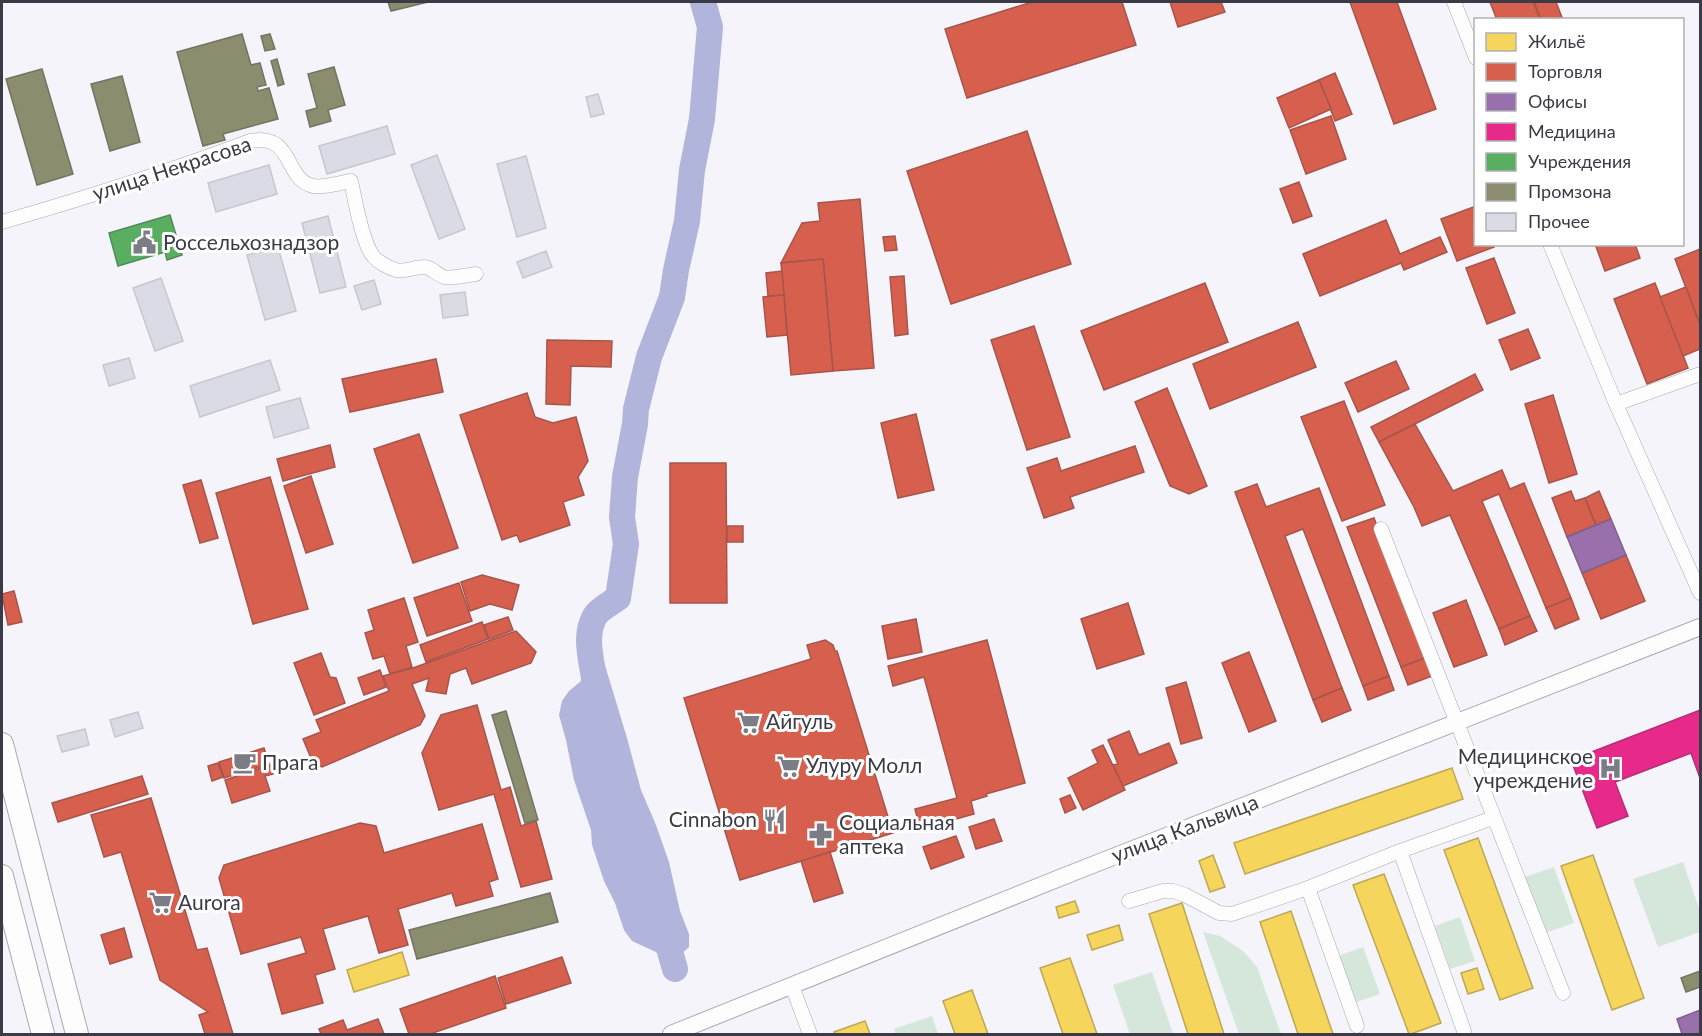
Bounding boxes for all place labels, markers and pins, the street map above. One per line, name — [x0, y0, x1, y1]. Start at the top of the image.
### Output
place label: Россельхознадзор — [163, 229, 339, 254]
public building icon: Россельхознадзор — [132, 230, 158, 256]
place label: Айгуль — [766, 708, 833, 733]
supermarket icon: Айгуль — [735, 709, 761, 735]
place label: Медицинское учреждение — [1458, 743, 1593, 792]
place label: Прага — [262, 749, 318, 774]
cafe icon: Прага — [231, 750, 257, 776]
place label: Улуру Молл — [806, 752, 922, 777]
supermarket icon: Улуру Молл — [775, 753, 801, 779]
hospital icon: Медицинское учреждение — [1598, 756, 1624, 782]
place label: Cinnabon — [669, 806, 757, 831]
restaurant icon: Cinnabon — [762, 807, 788, 833]
place label: Социальная аптека — [839, 809, 955, 858]
pharmacy icon: Социальная аптека — [808, 822, 834, 848]
place label: Aurora — [178, 889, 241, 914]
supermarket icon: Aurora — [147, 890, 173, 916]

